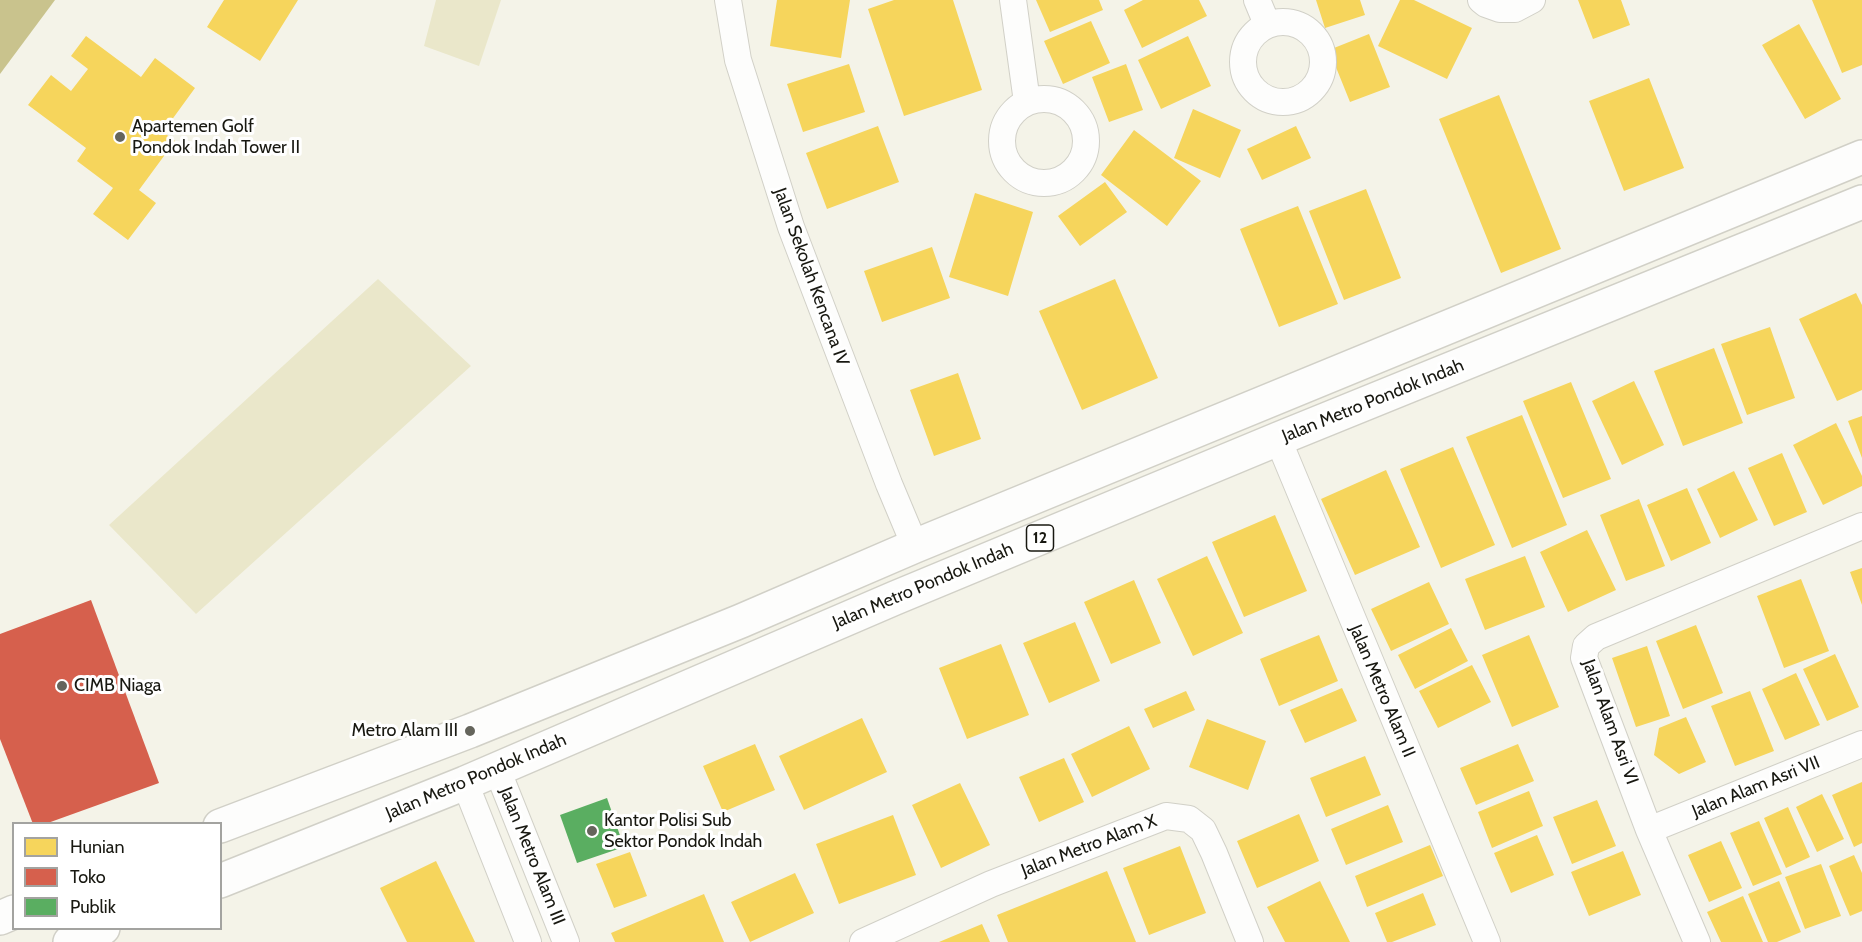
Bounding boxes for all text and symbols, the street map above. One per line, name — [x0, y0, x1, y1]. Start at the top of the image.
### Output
place label: Apartemen Golf Pondok Indah Tower II — [132, 116, 300, 158]
marker: Apartemen Golf Pondok Indah Tower II — [113, 130, 127, 144]
street label: Jalan Sekolah Kencana IV — [769, 185, 853, 369]
street label: Jalan Metro Pondok Indah — [1279, 355, 1467, 447]
road number: 12 — [1026, 525, 1054, 551]
street label: Jalan Metro Pondok Indah — [829, 538, 1017, 634]
street label: Jalan Metro Alam II — [1344, 621, 1420, 761]
street label: Jalan Alam Asri VI — [1577, 657, 1643, 787]
place label: CIMB Niaga — [74, 675, 161, 697]
marker: CIMB Niaga — [55, 679, 69, 693]
place label: Metro Alam III — [351, 720, 458, 742]
marker: Metro Alam III — [463, 724, 477, 738]
street label: Jalan Metro Pondok Indah — [382, 729, 570, 825]
street label: Jalan Alam Asri VII — [1689, 752, 1823, 822]
street label: Jalan Metro Alam III — [495, 784, 569, 928]
place label: Kantor Polisi Sub Sektor Pondok Indah — [604, 810, 762, 852]
street label: Jalan Metro Alam X — [1018, 810, 1160, 882]
legend — [12, 822, 222, 930]
marker: Kantor Polisi Sub Sektor Pondok Indah — [585, 824, 599, 838]
text: Hunian — [70, 836, 125, 858]
text: Toko — [70, 866, 106, 888]
text: Publik — [70, 896, 116, 918]

